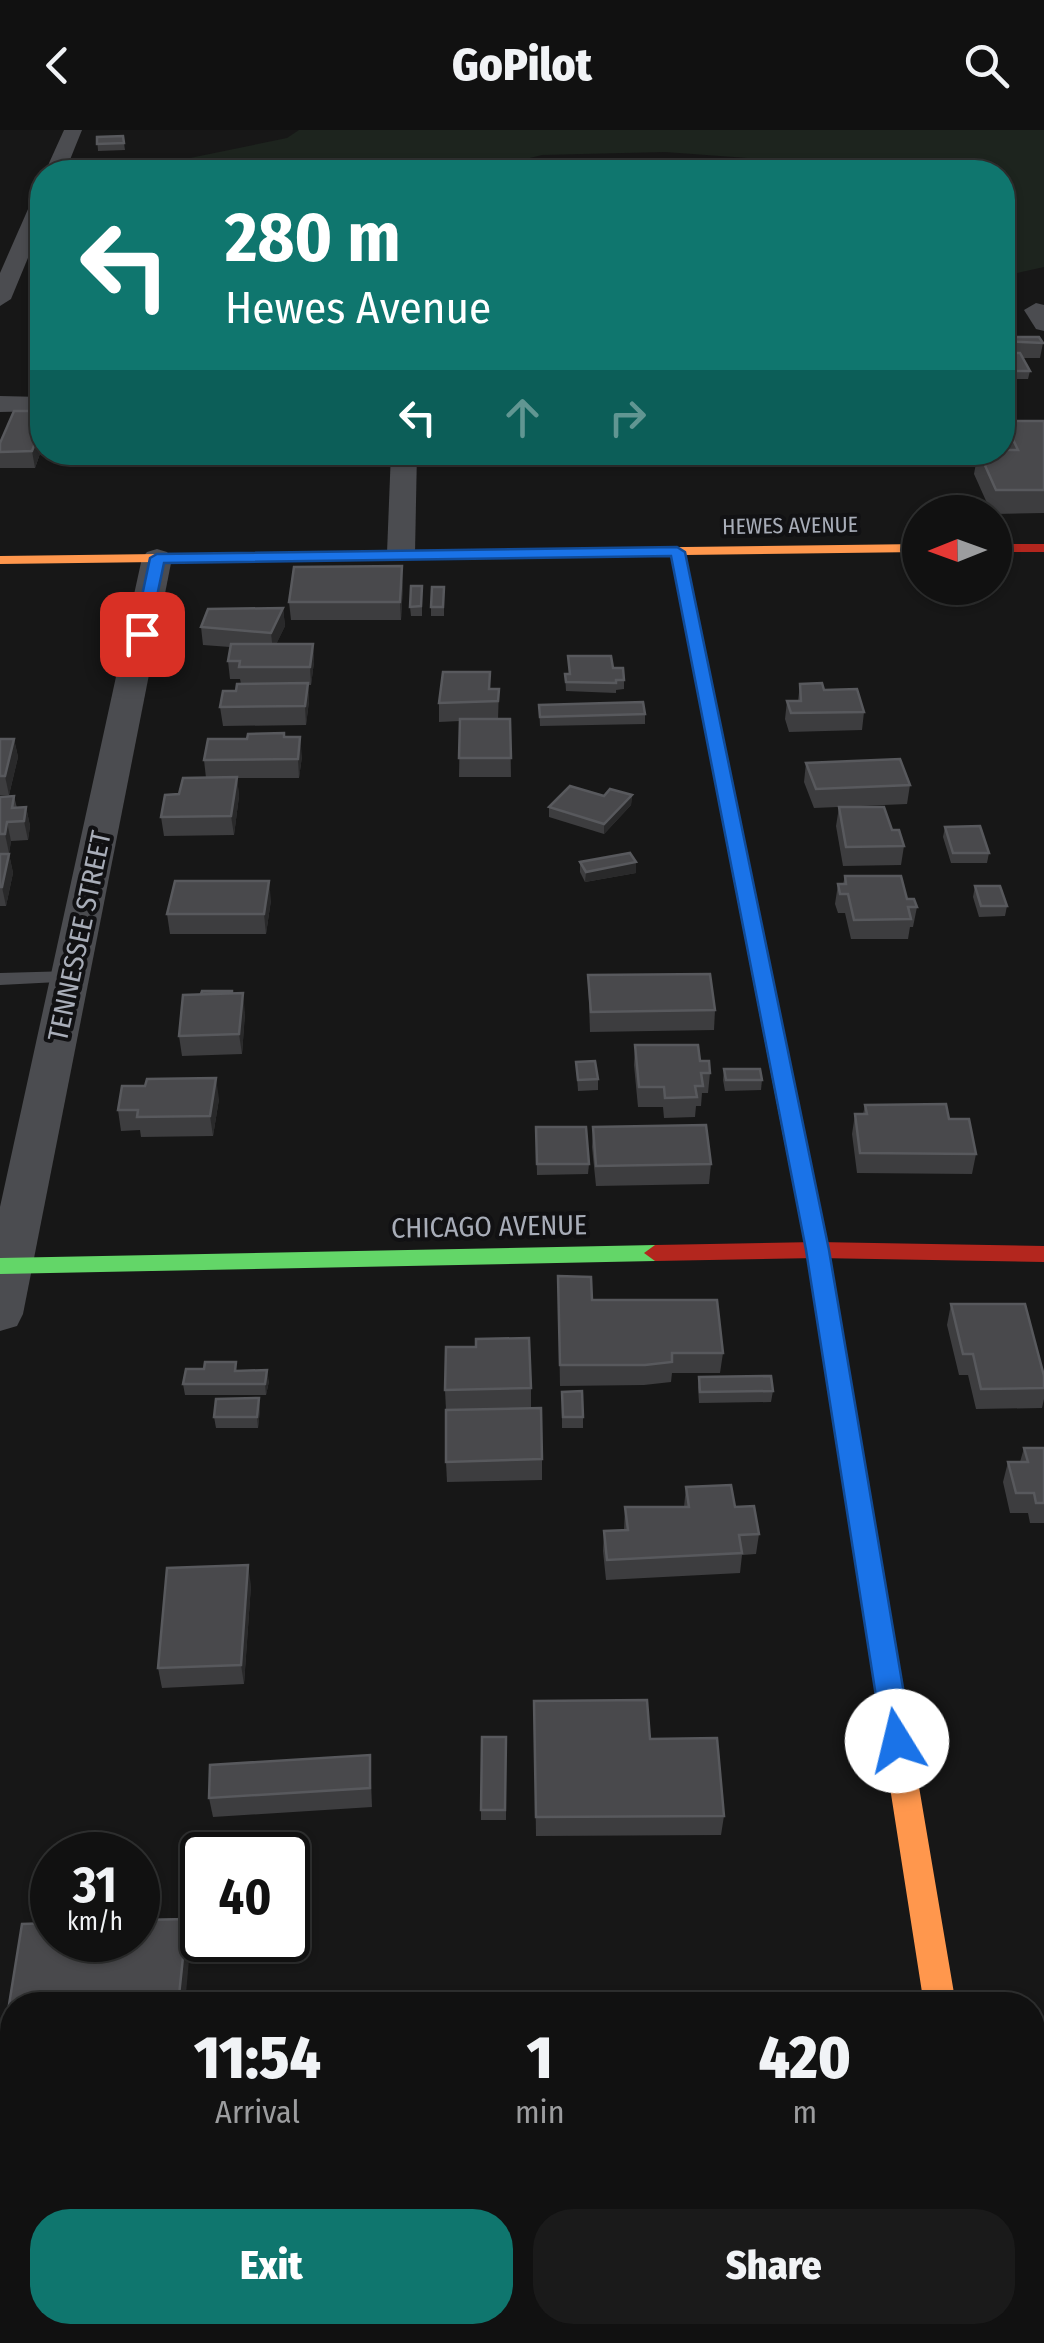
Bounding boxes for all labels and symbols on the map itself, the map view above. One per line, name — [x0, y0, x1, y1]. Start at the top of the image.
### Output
north arrow — [902, 495, 1012, 605]
street label: HEWES AVENUE — [722, 511, 858, 540]
pin — [100, 592, 185, 677]
street label: TENNESSEE STREET — [41, 828, 118, 1044]
street label: CHICAGO AVENUE — [391, 1208, 587, 1245]
position arrow — [845, 1689, 949, 1793]
speed limit sign: 40 — [180, 1832, 310, 1962]

